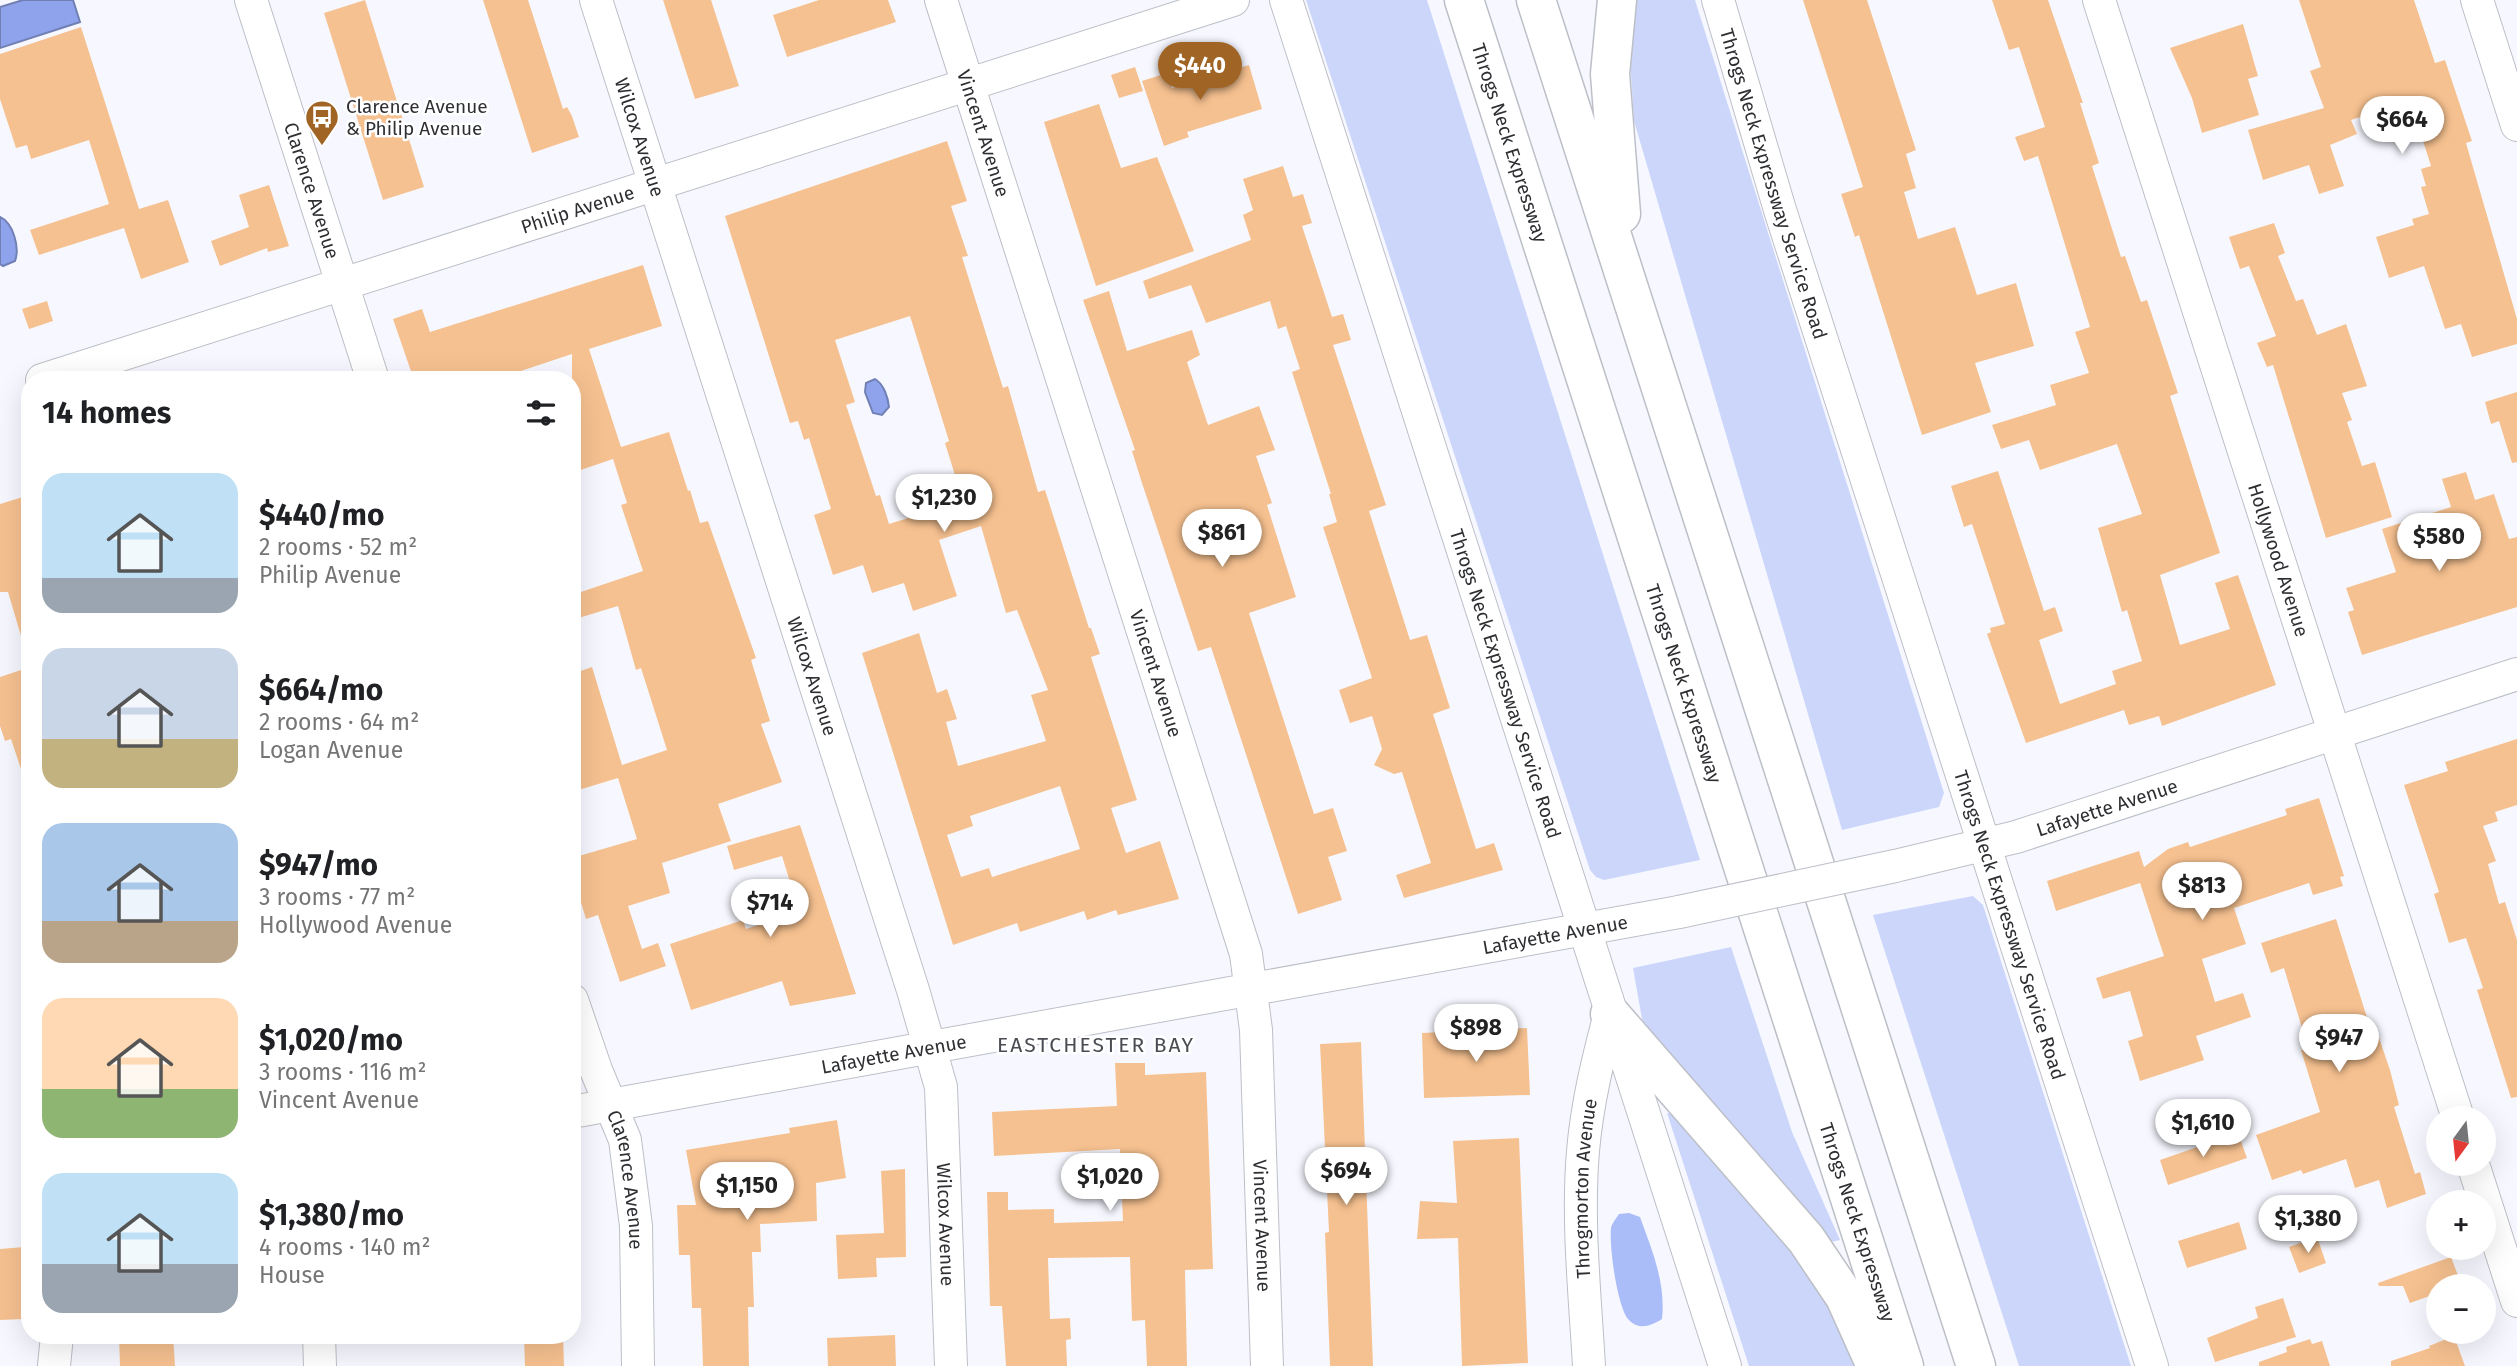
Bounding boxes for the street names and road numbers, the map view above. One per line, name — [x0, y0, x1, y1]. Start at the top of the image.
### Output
street label: Throgs Neck Expressway Service Road — [1716, 26, 1832, 342]
street label: Throgs Neck Expressway — [1467, 40, 1553, 246]
street label: Vincent Avenue — [953, 67, 1015, 200]
street label: Wilcox Avenue — [610, 75, 670, 199]
street label: Clarence Avenue — [280, 119, 345, 261]
street label: Philip Avenue — [518, 180, 637, 238]
street label: Hollywood Avenue — [2243, 480, 2314, 639]
street label: Throgs Neck Expressway Service Road — [1445, 526, 1566, 841]
street label: Throgs Neck Expressway — [1641, 581, 1727, 786]
street label: Vincent Avenue — [1125, 607, 1187, 740]
street label: Wilcox Avenue — [783, 614, 842, 739]
street label: Throgs Neck Expressway Service Road — [1950, 767, 2071, 1082]
street label: Lafayette Avenue — [2033, 774, 2180, 841]
street label: Lafayette Avenue — [1481, 910, 1630, 959]
street label: Lafayette Avenue — [819, 1029, 968, 1078]
street label: Throgmorton Avenue — [1569, 1097, 1602, 1279]
street label: Clarence Avenue — [602, 1106, 648, 1250]
street label: Throgs Neck Expressway — [1815, 1120, 1901, 1325]
street label: Vincent Avenue — [1249, 1159, 1276, 1292]
street label: Wilcox Avenue — [932, 1162, 960, 1287]

